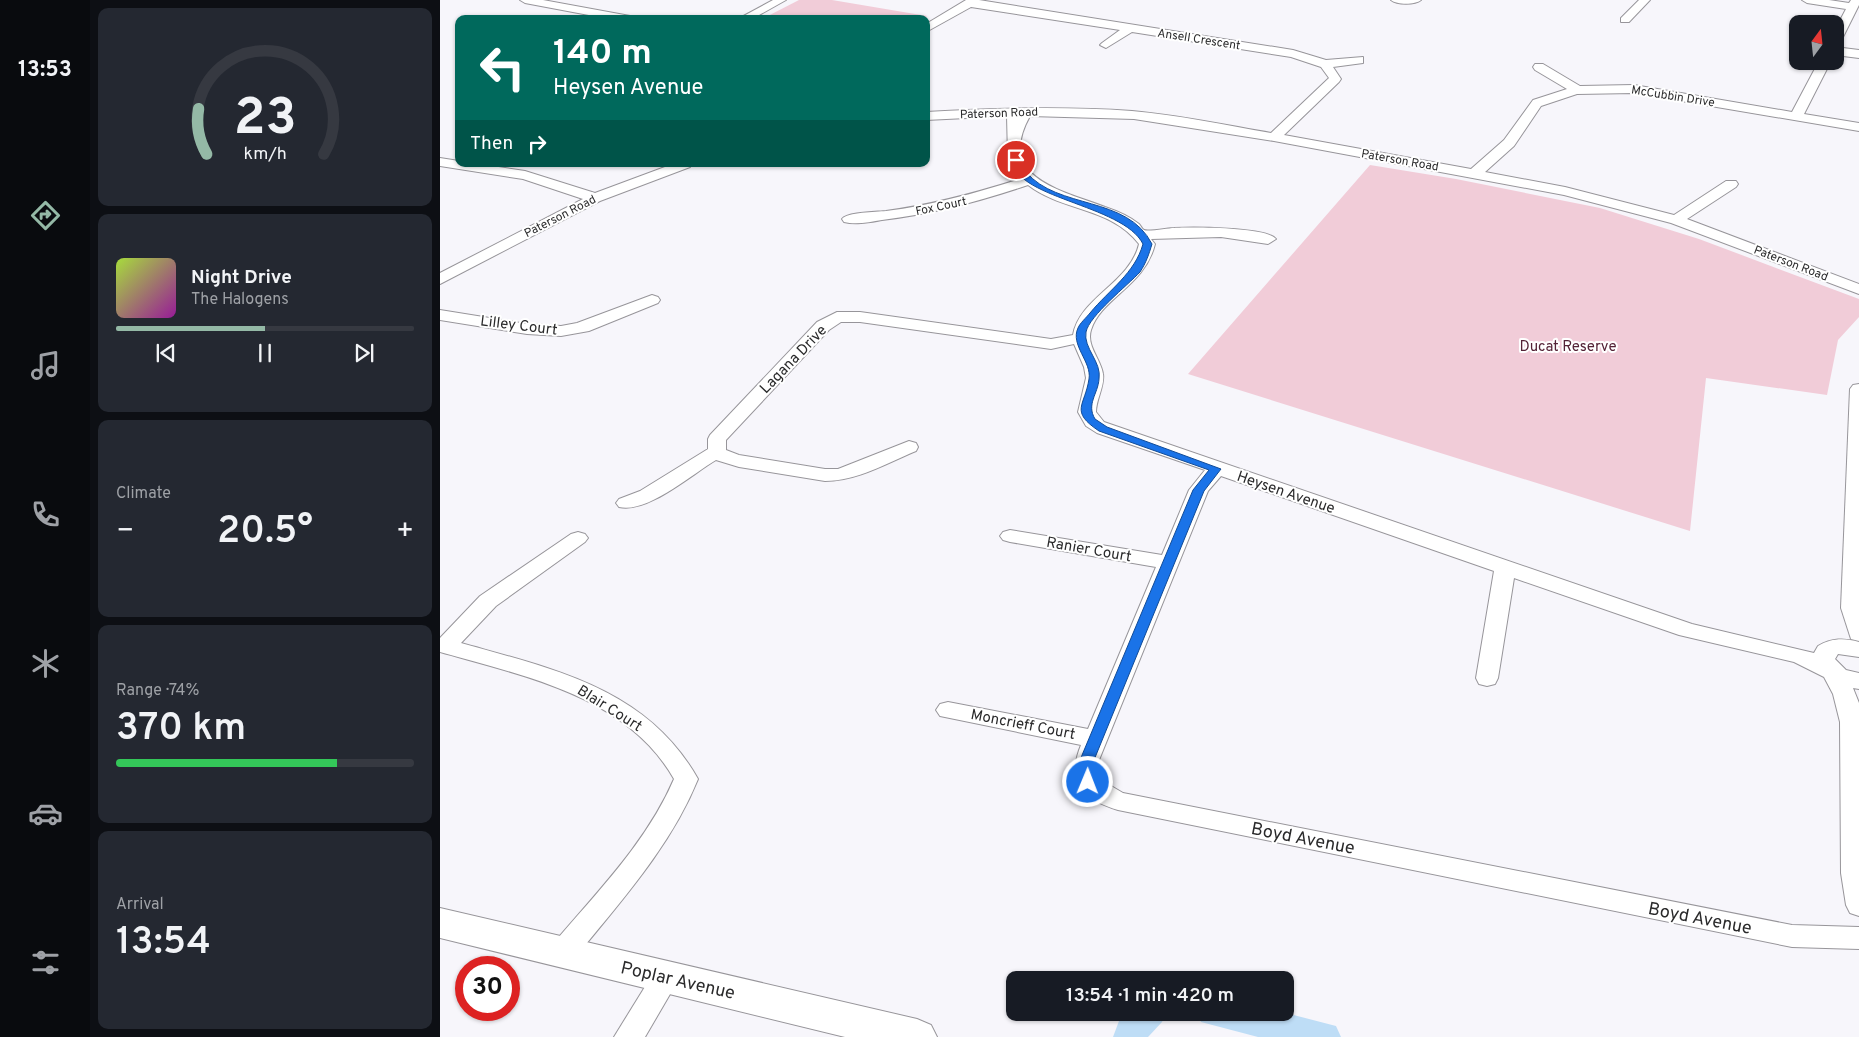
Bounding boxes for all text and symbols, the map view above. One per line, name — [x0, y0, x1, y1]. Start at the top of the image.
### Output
north arrow — [1789, 15, 1844, 70]
map controls — [1789, 15, 1844, 70]
street label: Ansell Crescent — [1156, 26, 1241, 54]
text: 140 m — [553, 32, 652, 76]
icon: left — [470, 35, 535, 100]
text: 13:53 — [18, 57, 72, 84]
text: Heysen Avenue — [553, 75, 703, 102]
street label: McCubbin Drive — [1630, 82, 1716, 112]
text: 23 — [234, 87, 296, 153]
street label: Paterson Road — [960, 105, 1039, 123]
icon: right — [523, 130, 551, 158]
text: Then — [470, 132, 513, 156]
pin — [995, 139, 1037, 181]
text: km/h — [243, 143, 287, 166]
icon: arrive — [1002, 146, 1030, 174]
street label: Paterson Road — [1360, 146, 1440, 176]
street label: Paterson Road — [522, 192, 599, 242]
street label: Fox Court — [914, 194, 968, 220]
icon: directions — [28, 198, 63, 233]
street label: Paterson Road — [1751, 242, 1830, 285]
text: Night Drive — [191, 266, 292, 290]
text: The Halogens — [191, 290, 289, 310]
street label: Lilley Court — [479, 312, 559, 341]
street label: Lagana Drive — [756, 322, 832, 399]
park label: Ducat Reserve — [1519, 338, 1617, 357]
icon: previous — [152, 339, 180, 367]
icon: pause — [251, 339, 279, 367]
icon: next — [350, 339, 378, 367]
icon: music — [28, 348, 63, 383]
street label: Heysen Avenue — [1234, 468, 1337, 519]
text: Climate — [116, 484, 171, 504]
icon: phone — [28, 497, 63, 532]
text: 20.5° — [217, 508, 313, 557]
text: − — [116, 514, 134, 550]
text: + — [396, 514, 414, 550]
street label: Ranier Court — [1045, 534, 1133, 567]
icon: climate — [28, 646, 63, 681]
text: Range · 74% — [116, 681, 199, 701]
street label: Blair Court — [573, 682, 645, 737]
text: 370 km — [116, 705, 246, 754]
street label: Moncrieff Court — [969, 706, 1077, 745]
position arrow — [1061, 755, 1113, 807]
icon: car — [28, 796, 63, 831]
street label: Boyd Avenue — [1249, 818, 1357, 861]
text: Arrival — [116, 895, 164, 915]
street label: Boyd Avenue — [1646, 898, 1754, 941]
text: 13:54 — [116, 919, 211, 968]
icon: filters — [28, 945, 63, 980]
speed limit sign: 30 — [455, 956, 520, 1021]
street label: Poplar Avenue — [618, 957, 737, 1006]
text: 13:54 · 1 min · 420 m — [1066, 984, 1234, 1008]

